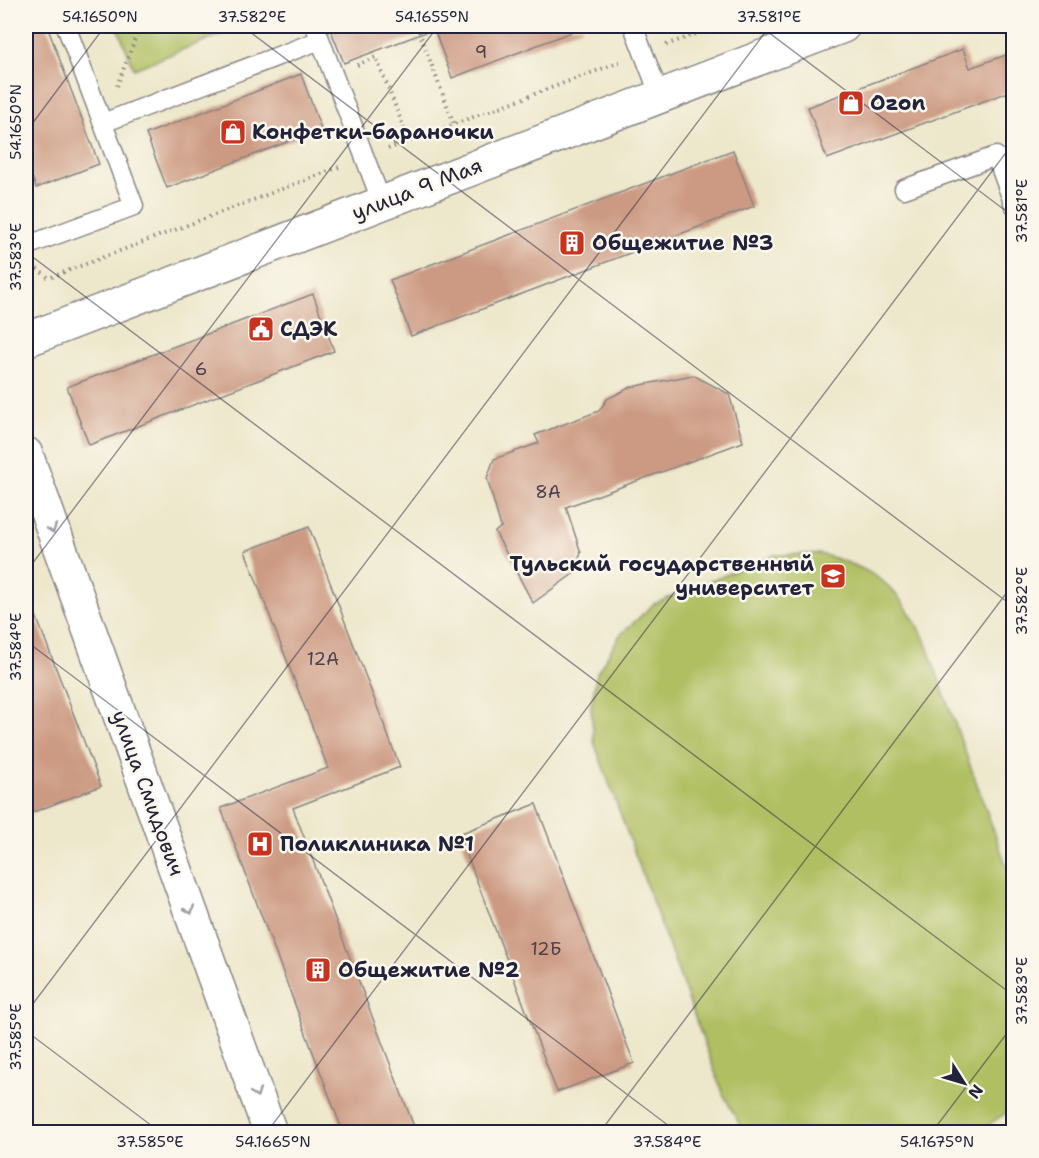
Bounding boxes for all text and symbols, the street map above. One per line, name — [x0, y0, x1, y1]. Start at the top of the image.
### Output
text: 54.1650°N — [62, 7, 138, 27]
text: 37.582°E — [218, 7, 286, 27]
text: 54.1655°N — [395, 7, 469, 27]
text: 37.581°E — [737, 7, 801, 27]
house number: 9 — [475, 40, 487, 64]
text: 54.1650°N — [6, 84, 26, 160]
shop icon: Ozon — [836, 88, 866, 118]
place label: Ozon — [870, 89, 925, 117]
shop icon: Конфетки-бараночки — [218, 117, 248, 147]
place label: Конфетки-бараночки — [252, 118, 494, 146]
street label: улица 9 Мая — [348, 151, 486, 227]
text: 37.581°E — [1012, 179, 1032, 243]
text: 37.583°E — [6, 223, 26, 291]
building icon: Общежитие №3 — [557, 228, 587, 258]
place label: Общежитие №3 — [592, 229, 773, 257]
public building icon: СДЭК — [246, 314, 276, 344]
place label: СДЭК — [280, 315, 338, 343]
house number: 6 — [195, 357, 207, 381]
house number: 8А — [535, 480, 561, 504]
one-way arrow — [45, 523, 58, 534]
place label: Тульский государственный университет — [510, 550, 814, 602]
school or university icon: Тульский государственный университет — [818, 561, 848, 591]
text: 37.582°E — [1012, 567, 1032, 635]
text: 37.584°E — [6, 613, 26, 681]
house number: 12А — [307, 647, 339, 671]
street label: улица Смидович — [105, 706, 191, 880]
hospital icon: Поликлиника №1 — [245, 829, 275, 859]
place label: Поликлиника №1 — [280, 830, 474, 858]
one-way arrow — [182, 904, 195, 915]
house number: 12Б — [530, 937, 562, 961]
building icon: Общежитие №2 — [303, 955, 333, 985]
place label: Общежитие №2 — [338, 956, 520, 984]
text: 37.583°E — [1012, 957, 1032, 1025]
text: 37.585°E — [6, 1003, 26, 1071]
north arrow — [934, 1053, 994, 1113]
text: N — [963, 1080, 988, 1103]
one-way arrow — [248, 1088, 261, 1098]
text: 37.585°E — [116, 1132, 184, 1152]
text: 54.1665°N — [235, 1132, 311, 1152]
text: 37.584°E — [633, 1132, 701, 1152]
text: 54.1675°N — [900, 1132, 974, 1152]

